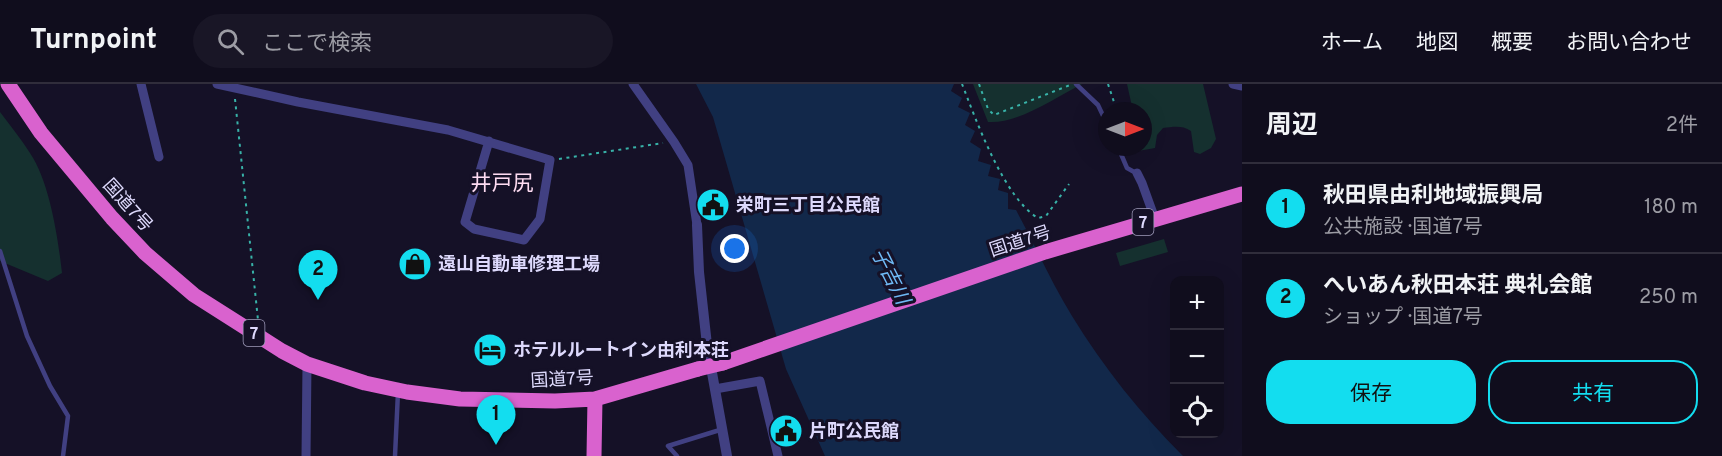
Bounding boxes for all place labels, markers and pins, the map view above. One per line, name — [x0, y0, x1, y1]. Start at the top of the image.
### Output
public building icon: 栄町三丁目公民館 — [695, 187, 731, 223]
place label: 栄町三丁目公民館 — [736, 195, 880, 218]
shop icon: 遠山自動車修理工場 — [397, 246, 433, 282]
pin: 2 — [298, 250, 338, 300]
place label: 遠山自動車修理工場 — [438, 254, 600, 277]
hotel icon: ホテルルートイン由利本荘 — [472, 332, 508, 368]
place label: ホテルルートイン由利本荘 — [513, 340, 729, 363]
pin: 1 — [476, 396, 516, 445]
public building icon: 片町公民館 — [768, 413, 804, 449]
place label: 片町公民館 — [809, 421, 899, 444]

